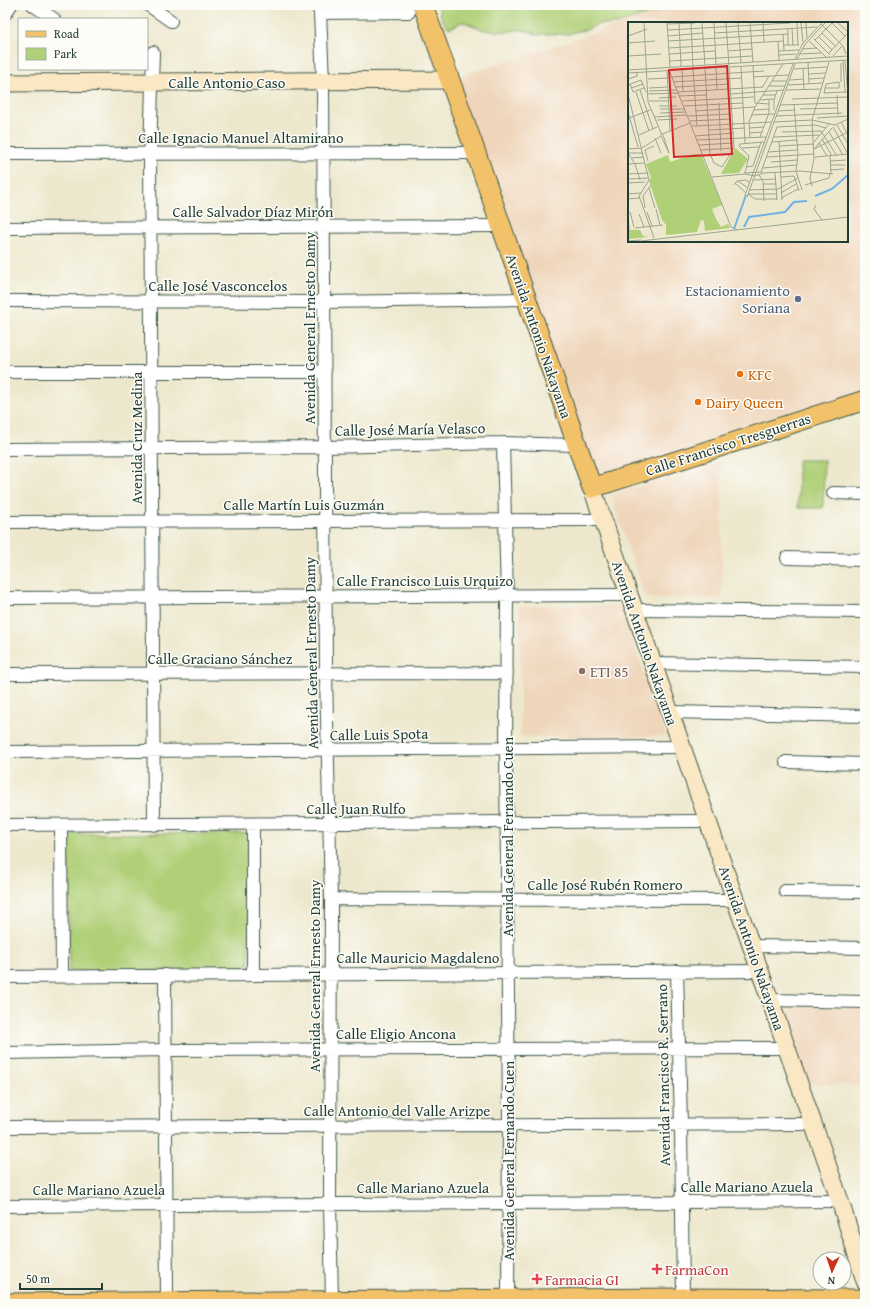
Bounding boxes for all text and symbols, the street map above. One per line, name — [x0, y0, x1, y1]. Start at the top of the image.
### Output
legend — [18, 18, 148, 70]
inset map — [628, 22, 848, 242]
text: Road — [54, 25, 80, 42]
text: Park — [54, 45, 78, 62]
street label: Calle Antonio Caso — [169, 72, 286, 93]
street label: Calle Ignacio Manuel Altamirano — [138, 127, 344, 148]
street label: Calle Salvador Díaz Mirón — [172, 201, 334, 222]
street label: Avenida General Ernesto Damy — [299, 231, 320, 424]
street label: Avenida Antonio Nakayama — [501, 251, 577, 421]
street label: Calle José Vasconcelos — [149, 275, 287, 296]
place label: Estacionamiento Soriana — [685, 280, 790, 318]
marker: Estacionamiento Soriana — [793, 294, 803, 304]
place label: KFC — [748, 364, 772, 385]
marker: KFC — [735, 369, 745, 379]
street label: Avenida Cruz Medina — [126, 372, 147, 504]
place label: Dairy Queen — [706, 392, 784, 413]
marker: Dairy Queen — [693, 397, 703, 407]
street label: Calle Francisco Tresguerras — [643, 407, 813, 481]
street label: Calle José María Velasco — [335, 417, 486, 441]
street label: Calle Martín Luis Guzmán — [224, 494, 385, 515]
street label: Avenida General Ernesto Damy — [299, 556, 323, 750]
street label: Avenida Antonio Nakayama — [607, 558, 683, 728]
street label: Calle Francisco Luis Urquizo — [337, 570, 514, 591]
street label: Calle Graciano Sánchez — [148, 648, 293, 669]
place label: ETI 85 — [590, 661, 628, 682]
marker: ETI 85 — [577, 666, 587, 676]
street label: Calle Luis Spota — [330, 723, 428, 745]
street label: Avenida General Fernando Cuen — [497, 736, 518, 937]
street label: Calle Juan Rulfo — [306, 798, 406, 819]
street label: Avenida Antonio Nakayama — [714, 863, 790, 1033]
street label: Calle José Rubén Romero — [527, 874, 683, 895]
street label: Avenida General Ernesto Damy — [304, 879, 325, 1072]
street label: Calle Mauricio Magdaleno — [337, 947, 500, 968]
street label: Avenida Francisco R. Serrano — [651, 983, 675, 1166]
street label: Calle Eligio Ancona — [336, 1023, 456, 1044]
street label: Avenida General Fernando Cuen — [498, 1060, 519, 1261]
street label: Calle Antonio del Valle Arizpe — [304, 1100, 490, 1121]
street label: Calle Mariano Azuela — [681, 1176, 813, 1197]
street label: Calle Mariano Azuela — [357, 1177, 489, 1198]
street label: Calle Mariano Azuela — [33, 1179, 165, 1200]
north arrow — [812, 1251, 852, 1291]
place label: FarmaCon — [665, 1259, 729, 1280]
marker: FarmaCon — [652, 1264, 662, 1274]
scale bar — [20, 1265, 102, 1291]
place label: Farmacia GI — [545, 1269, 619, 1290]
text: 50 m — [26, 1270, 50, 1287]
text: N — [827, 1273, 836, 1289]
marker: Farmacia GI — [532, 1274, 542, 1284]

